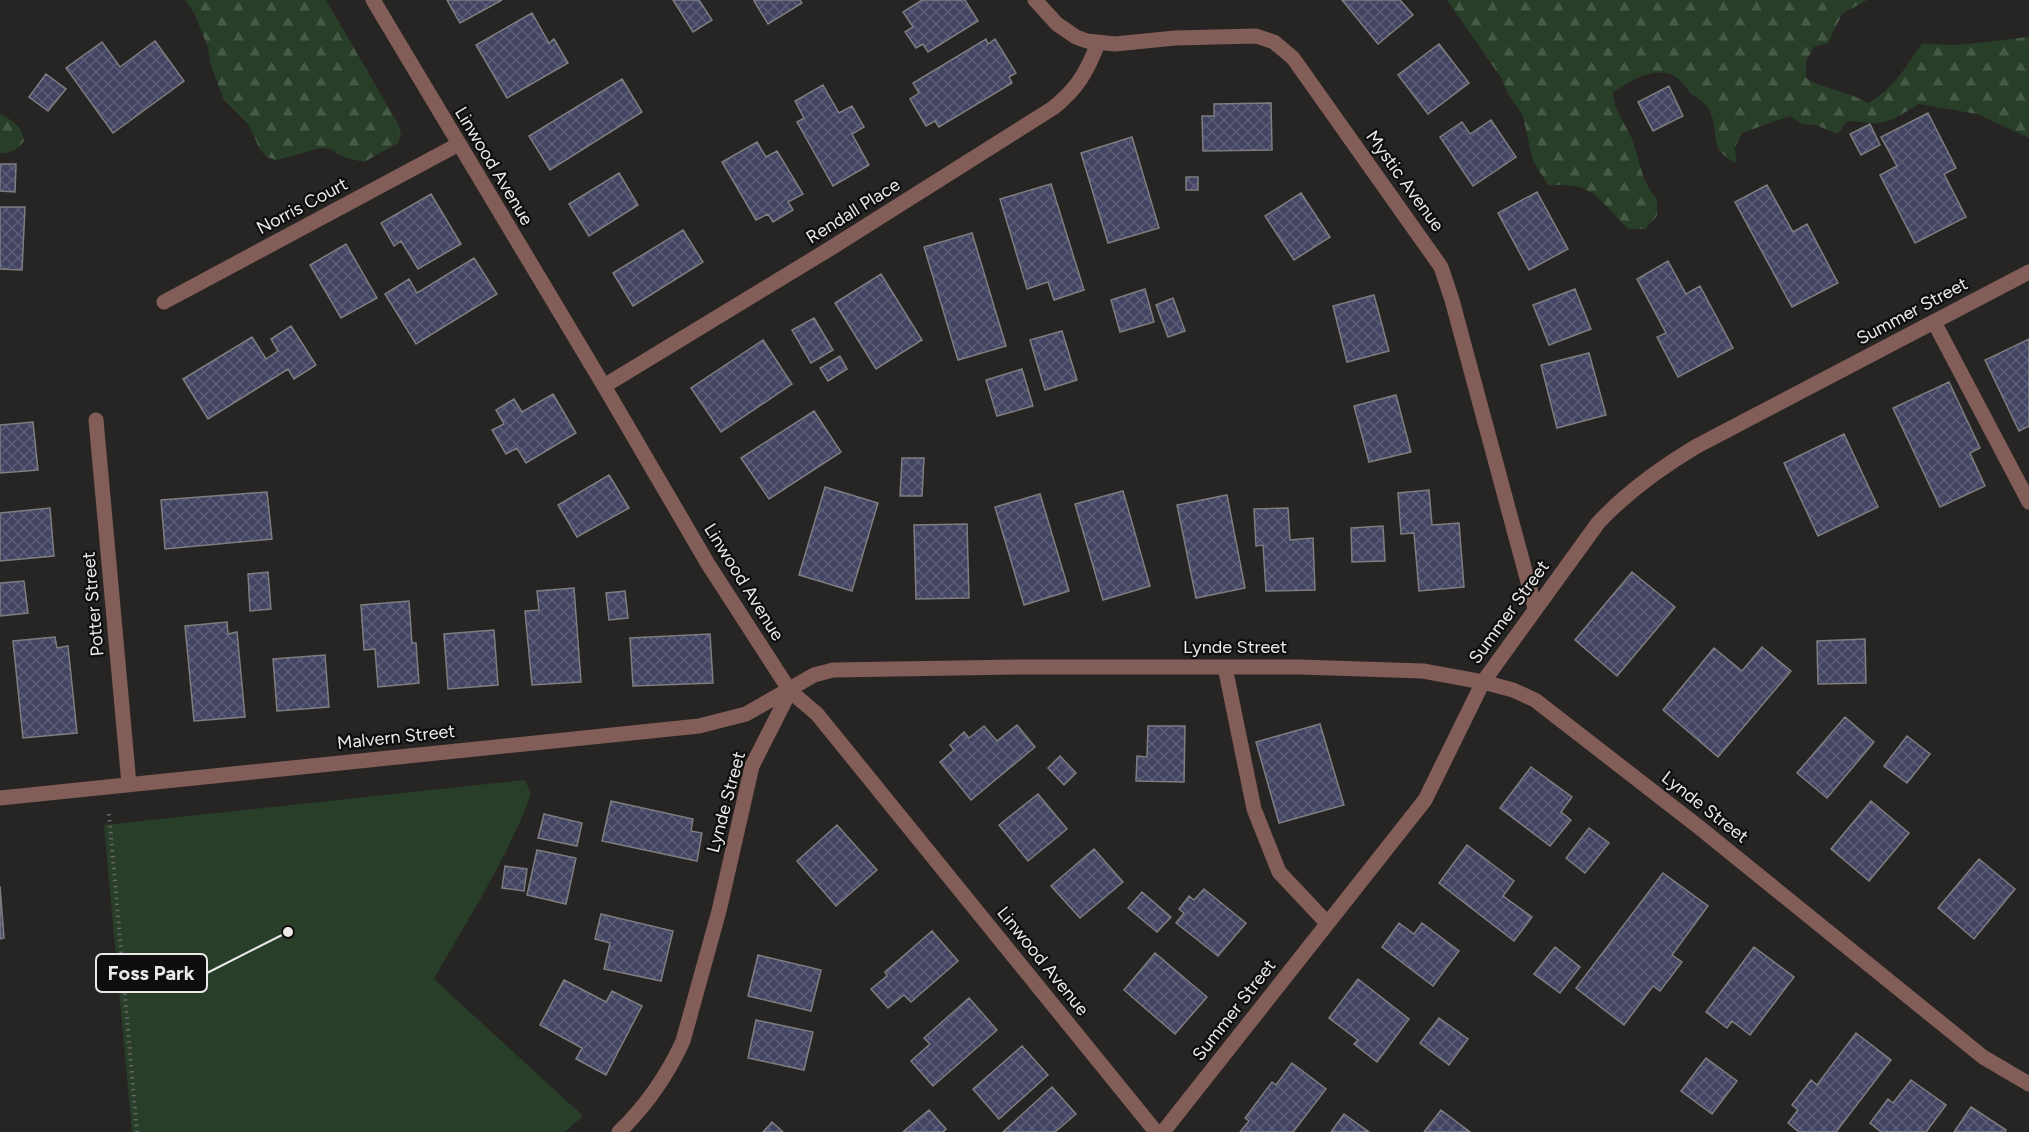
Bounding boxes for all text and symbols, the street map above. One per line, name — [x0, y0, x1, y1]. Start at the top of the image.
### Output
street label: Linwood Avenue — [450, 103, 538, 229]
street label: Mystic Avenue — [1361, 126, 1449, 236]
street label: Norris Court — [253, 173, 351, 239]
street label: Rendall Place — [802, 173, 904, 249]
street label: Summer Street — [1853, 272, 1971, 349]
street label: Linwood Avenue — [699, 519, 789, 645]
street label: Potter Street — [77, 551, 109, 657]
street label: Summer Street — [1464, 556, 1554, 668]
street label: Lynde Street — [1183, 636, 1287, 658]
street label: Malvern Street — [336, 720, 456, 754]
street label: Lynde Street — [702, 749, 750, 855]
street label: Lynde Street — [1657, 766, 1753, 848]
street label: Linwood Avenue — [992, 902, 1094, 1020]
callout: Foss Park — [96, 954, 207, 992]
street label: Summer Street — [1188, 955, 1280, 1065]
text: Foss Park — [108, 961, 195, 985]

